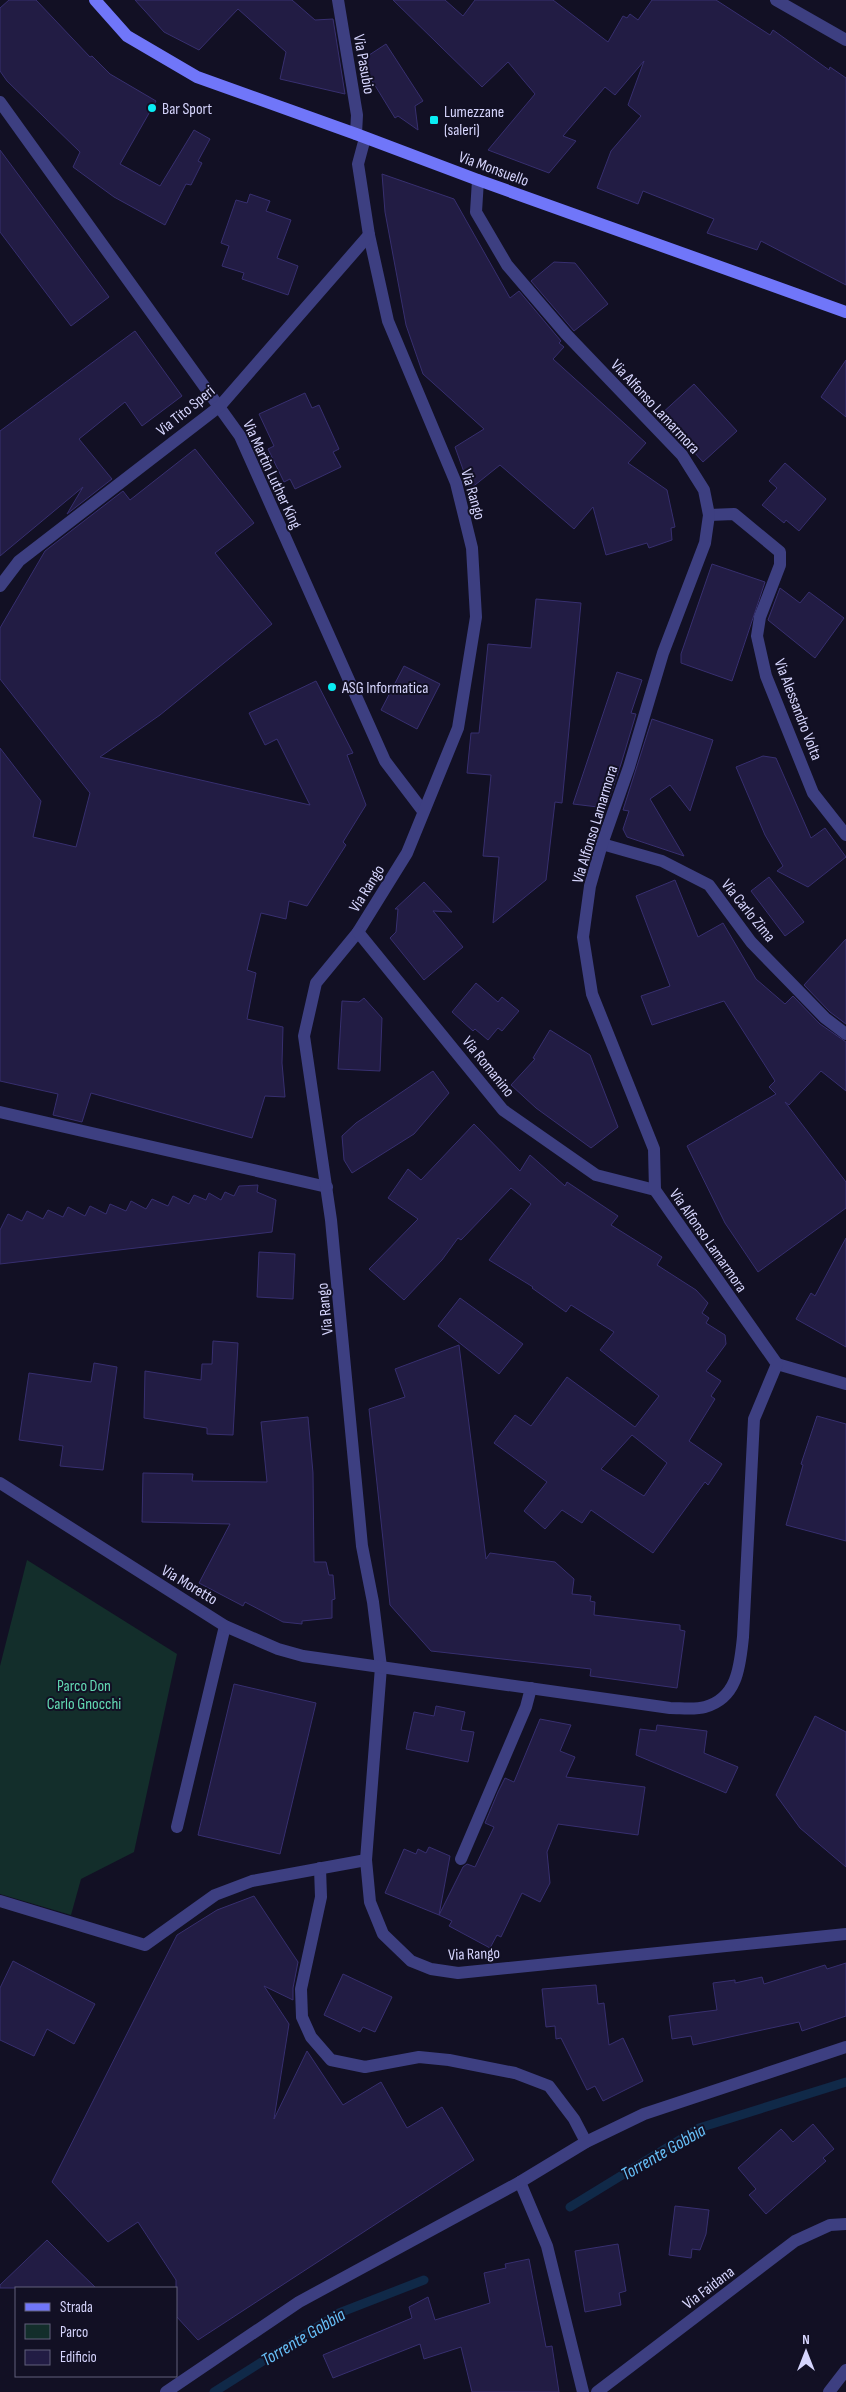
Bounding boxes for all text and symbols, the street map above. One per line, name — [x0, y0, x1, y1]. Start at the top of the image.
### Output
street label: Via Pasubio — [349, 33, 378, 96]
place label: Bar Sport — [162, 100, 212, 119]
marker: Bar Sport — [146, 102, 158, 114]
place label: Lumezzane (saleri) — [444, 103, 504, 140]
marker: Lumezzane (saleri) — [428, 114, 440, 126]
street label: Via Monsuello — [456, 148, 531, 191]
street label: Via Alfonso Lamarmora — [606, 356, 703, 458]
street label: Via Tito Speri — [153, 382, 219, 441]
street label: Via Martin Luther King — [238, 417, 305, 532]
street label: Via Rango — [456, 467, 489, 522]
street label: Via Alessandro Volta — [770, 656, 826, 763]
place label: ASG Informatica — [341, 679, 428, 698]
marker: ASG Informatica — [326, 681, 338, 693]
street label: Via Alfonso Lamarmora — [568, 763, 622, 886]
street label: Via Rango — [345, 862, 389, 916]
street label: Via Carlo Zima — [717, 876, 779, 946]
street label: Via Romanino — [458, 1033, 518, 1101]
street label: Via Alfonso Lamarmora — [665, 1185, 751, 1296]
street label: Via Rango — [313, 1282, 338, 1336]
street label: Via Moretto — [158, 1561, 221, 1609]
park label: Parco Don Carlo Gnocchi — [47, 1677, 121, 1714]
street label: Via Rango — [448, 1944, 500, 1965]
water label: Torrente Gobbia — [617, 2119, 710, 2185]
street label: Via Faidana — [679, 2263, 738, 2314]
legend — [15, 2287, 178, 2377]
text: Strada — [60, 2298, 93, 2317]
water label: Torrente Gobbia — [257, 2304, 350, 2371]
text: Parco — [60, 2323, 88, 2342]
north arrow — [781, 2327, 831, 2377]
text: N — [802, 2331, 810, 2348]
text: Edificio — [60, 2348, 97, 2367]

